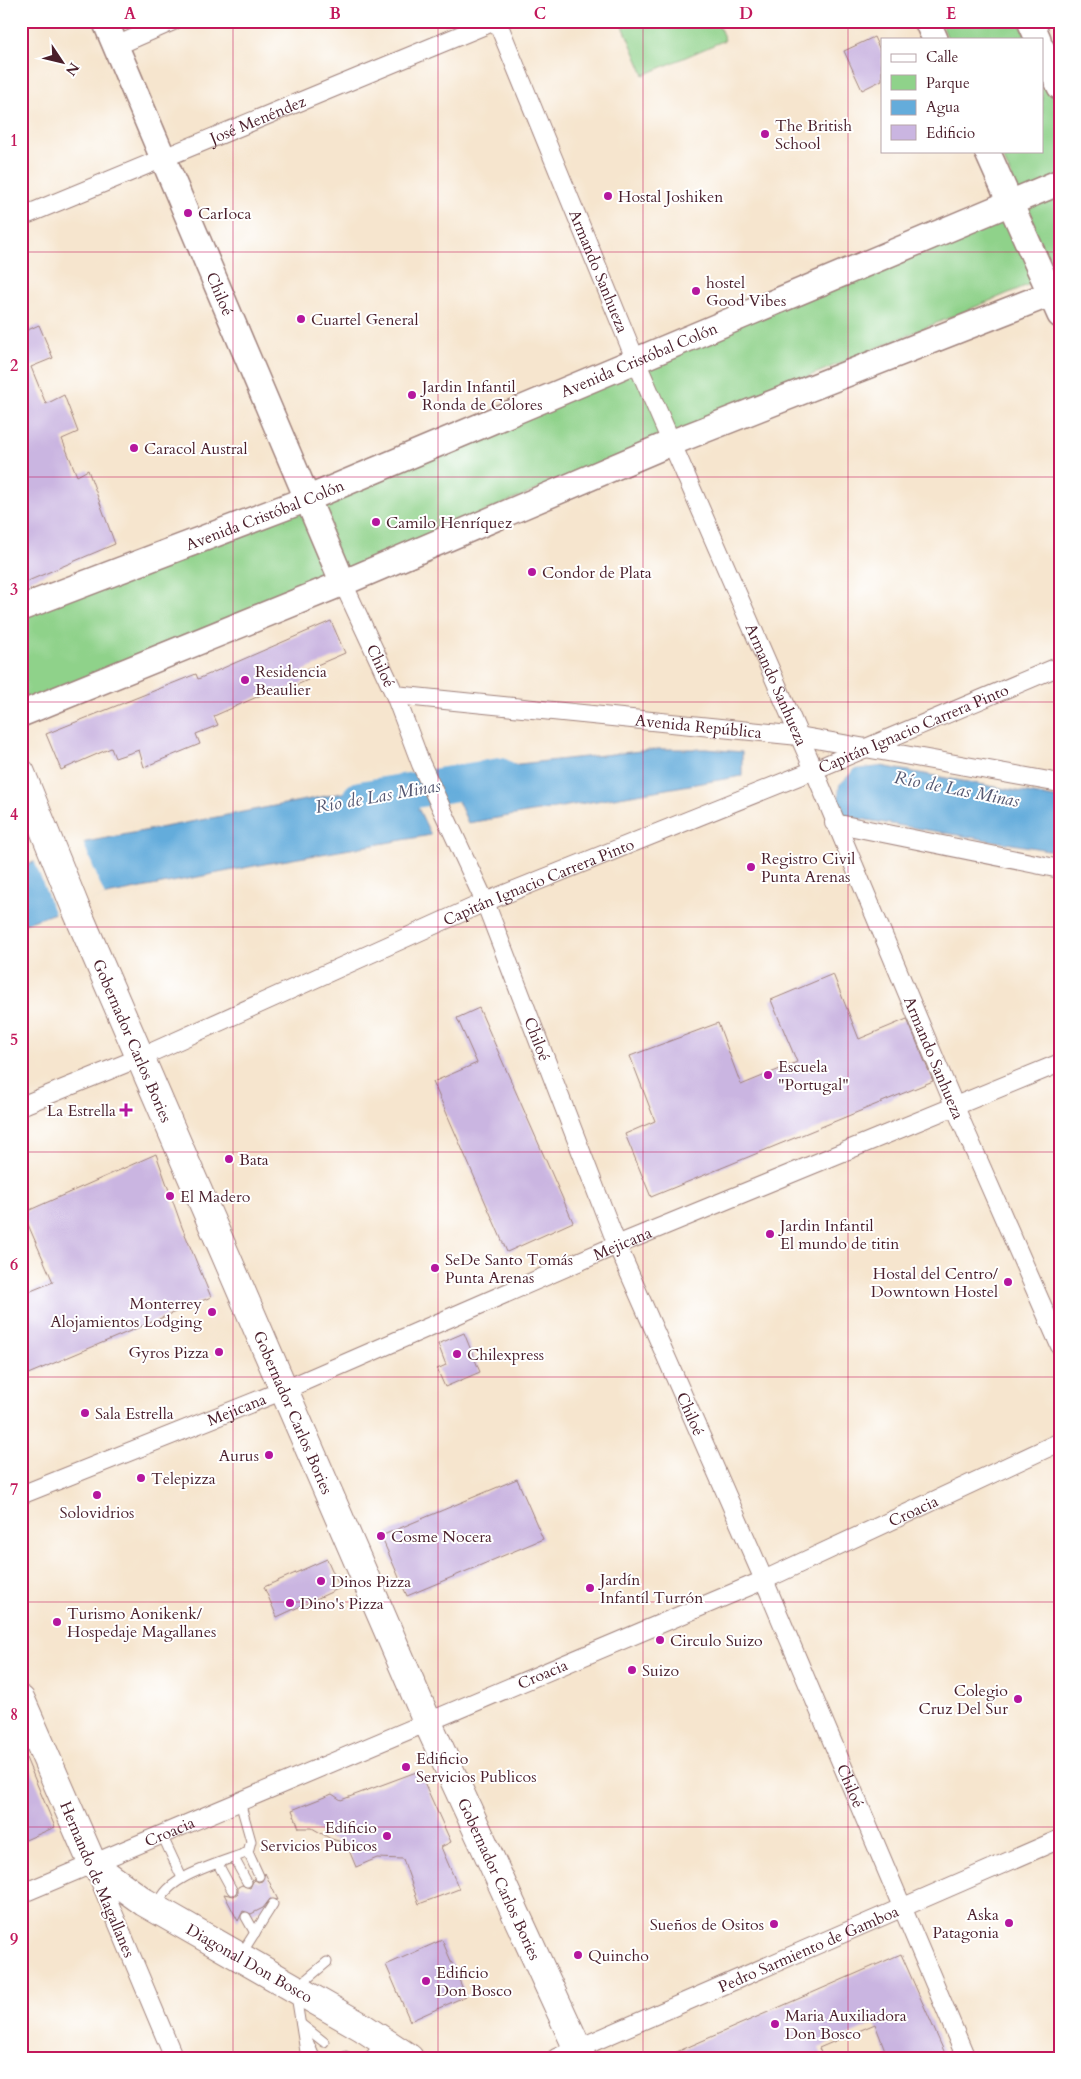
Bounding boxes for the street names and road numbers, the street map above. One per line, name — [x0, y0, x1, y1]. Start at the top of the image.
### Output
street label: José Menéndez — [205, 90, 309, 150]
street label: Armando Sanhueza — [563, 206, 633, 336]
street label: Chiloé — [201, 269, 239, 319]
street label: Avenida Cristóbal Colón — [557, 317, 721, 403]
street label: Avenida Cristóbal Colón — [183, 475, 348, 556]
street label: Armando Sanhueza — [740, 620, 812, 749]
street label: Chiloé — [361, 641, 400, 691]
street label: Capitán Ignacio Carrera Pinto — [815, 679, 1012, 779]
street label: Avenida República — [634, 709, 763, 744]
street label: Capitán Ignacio Carrera Pinto — [440, 833, 638, 932]
street label: Gobernador Carlos Bories — [87, 956, 177, 1126]
street label: Armando Sanhueza — [898, 993, 969, 1123]
street label: Chiloé — [518, 1014, 555, 1064]
street label: Mejicana — [590, 1222, 655, 1266]
street label: Gobernador Carlos Bories — [248, 1327, 338, 1498]
street label: Mejicana — [204, 1388, 270, 1432]
street label: Chiloé — [671, 1389, 709, 1439]
street label: Croacia — [885, 1490, 942, 1532]
street label: Croacia — [514, 1654, 571, 1695]
street label: Chiloé — [831, 1761, 869, 1811]
street label: Gobernador Carlos Bories — [452, 1795, 546, 1964]
street label: Hernando de Magallanes — [54, 1798, 140, 1961]
street label: Croacia — [141, 1812, 198, 1853]
street label: Pedro Sarmiento de Gamboa — [715, 1900, 902, 1998]
street label: Diagonal Don Bosco — [182, 1919, 317, 2009]

